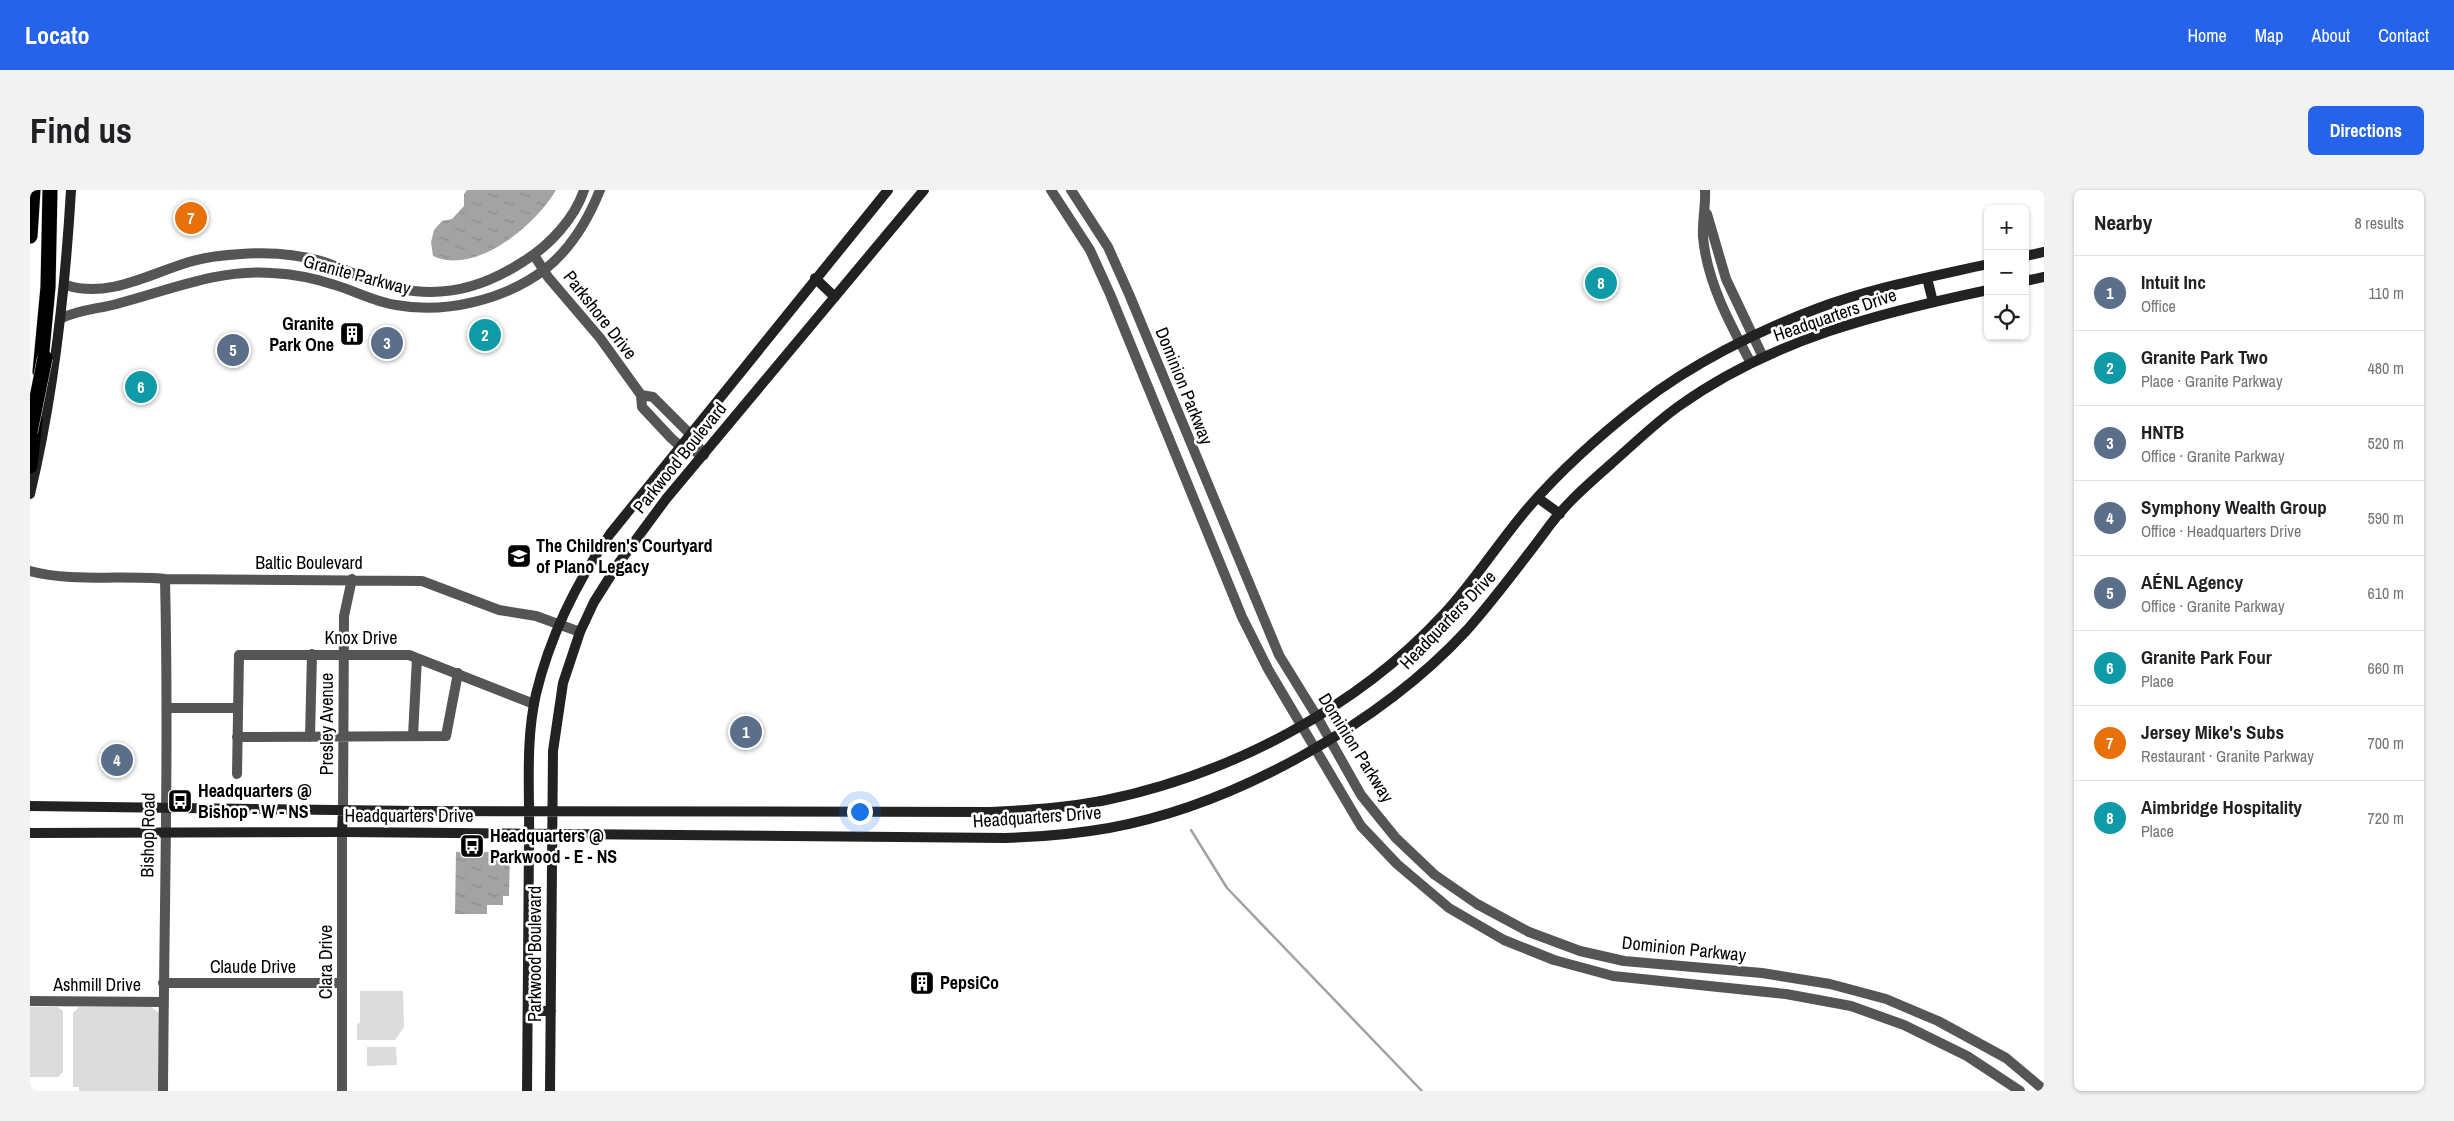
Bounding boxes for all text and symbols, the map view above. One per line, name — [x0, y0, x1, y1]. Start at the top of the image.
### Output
text: Locato — [25, 19, 90, 51]
text: Home — [2187, 23, 2227, 48]
text: Map — [2255, 23, 2284, 48]
text: About — [2312, 23, 2350, 48]
text: Contact — [2378, 23, 2429, 48]
button: Directions — [2308, 106, 2424, 155]
text: Find us — [30, 107, 132, 154]
pin: 7 — [175, 199, 207, 237]
map controls — [1984, 205, 2029, 340]
button: + — [1984, 205, 2029, 250]
text: Nearby — [2094, 208, 2152, 237]
text: 8 results — [2354, 212, 2404, 234]
street label: Granite Parkway — [301, 248, 414, 301]
button: − — [1984, 250, 2029, 295]
pin: 8 — [1585, 264, 1617, 302]
street label: Parkshore Drive — [558, 265, 643, 364]
text: Intuit Inc — [2141, 269, 2206, 295]
street label: Headquarters Drive — [1770, 282, 1900, 347]
text: 1 — [2106, 282, 2114, 304]
text: 110 m — [2368, 282, 2404, 304]
button: locate — [1984, 295, 2029, 340]
text: Office — [2141, 295, 2176, 317]
place label: Granite Park One — [269, 311, 334, 357]
pin: 2 — [469, 316, 501, 354]
building icon: Granite Park One — [339, 321, 365, 347]
street label: Dominion Parkway — [1150, 323, 1220, 449]
pin: 3 — [371, 324, 403, 362]
pin: 5 — [217, 331, 249, 369]
text: Granite Park Two — [2141, 344, 2268, 370]
text: 2 — [2106, 357, 2114, 379]
text: 480 m — [2368, 357, 2404, 379]
pin: 6 — [125, 368, 157, 406]
text: Place · Granite Parkway — [2141, 370, 2282, 392]
street label: Parkwood Boulevard — [627, 397, 732, 518]
text: HNTB — [2141, 419, 2184, 445]
text: 3 — [2106, 432, 2114, 454]
text: 520 m — [2368, 432, 2404, 454]
text: Office · Granite Parkway — [2141, 445, 2284, 467]
text: Symphony Wealth Group — [2141, 494, 2327, 520]
text: 4 — [2106, 507, 2114, 529]
text: 590 m — [2368, 507, 2404, 529]
text: Office · Headquarters Drive — [2141, 520, 2301, 542]
place label: The Children's Courtyard of Plano Legacy — [536, 533, 713, 579]
school or university icon: The Children's Courtyard of Plano Legacy — [506, 543, 532, 569]
street label: Baltic Boulevard — [255, 550, 363, 575]
street label: Headquarters Drive — [1394, 565, 1501, 675]
text: AÉNL Agency — [2141, 569, 2243, 595]
text: 5 — [2106, 582, 2114, 604]
text: 610 m — [2368, 582, 2404, 604]
text: Office · Granite Parkway — [2141, 595, 2284, 617]
street label: Knox Drive — [324, 625, 398, 650]
text: Granite Park Four — [2141, 644, 2272, 670]
text: 6 — [2106, 657, 2114, 679]
text: 660 m — [2368, 657, 2404, 679]
text: Place — [2141, 670, 2174, 692]
street label: Presley Avenue — [314, 673, 339, 775]
street label: Dominion Parkway — [1313, 688, 1400, 808]
pin: 1 — [730, 713, 762, 751]
text: Jersey Mike's Subs — [2141, 719, 2284, 745]
text: 7 — [2106, 732, 2114, 754]
text: 700 m — [2368, 732, 2404, 754]
pin: 4 — [101, 741, 133, 779]
text: Restaurant · Granite Parkway — [2141, 745, 2314, 767]
place label: Headquarters @ Bishop - W - NS — [198, 778, 312, 824]
bus stop icon: Headquarters @ Bishop - W - NS — [167, 788, 193, 814]
street label: Bishop Road — [134, 792, 161, 878]
text: Aimbridge Hospitality — [2141, 794, 2302, 820]
your location — [847, 799, 873, 825]
street label: Headquarters Drive — [972, 800, 1102, 833]
street label: Headquarters Drive — [345, 803, 473, 828]
text: 8 — [2106, 807, 2114, 829]
text: 720 m — [2368, 807, 2404, 829]
text: Place — [2141, 820, 2174, 842]
place label: Headquarters @ Parkwood - E - NS — [490, 823, 617, 869]
bus stop icon: Headquarters @ Parkwood - E - NS — [459, 833, 485, 859]
street label: Parkwood Boulevard — [522, 886, 547, 1022]
street label: Clara Drive — [313, 925, 338, 999]
street label: Dominion Parkway — [1621, 930, 1748, 968]
street label: Claude Drive — [210, 954, 296, 979]
building icon: PepsiCo — [909, 970, 935, 996]
place label: PepsiCo — [940, 970, 999, 995]
street label: Ashmill Drive — [52, 972, 141, 997]

